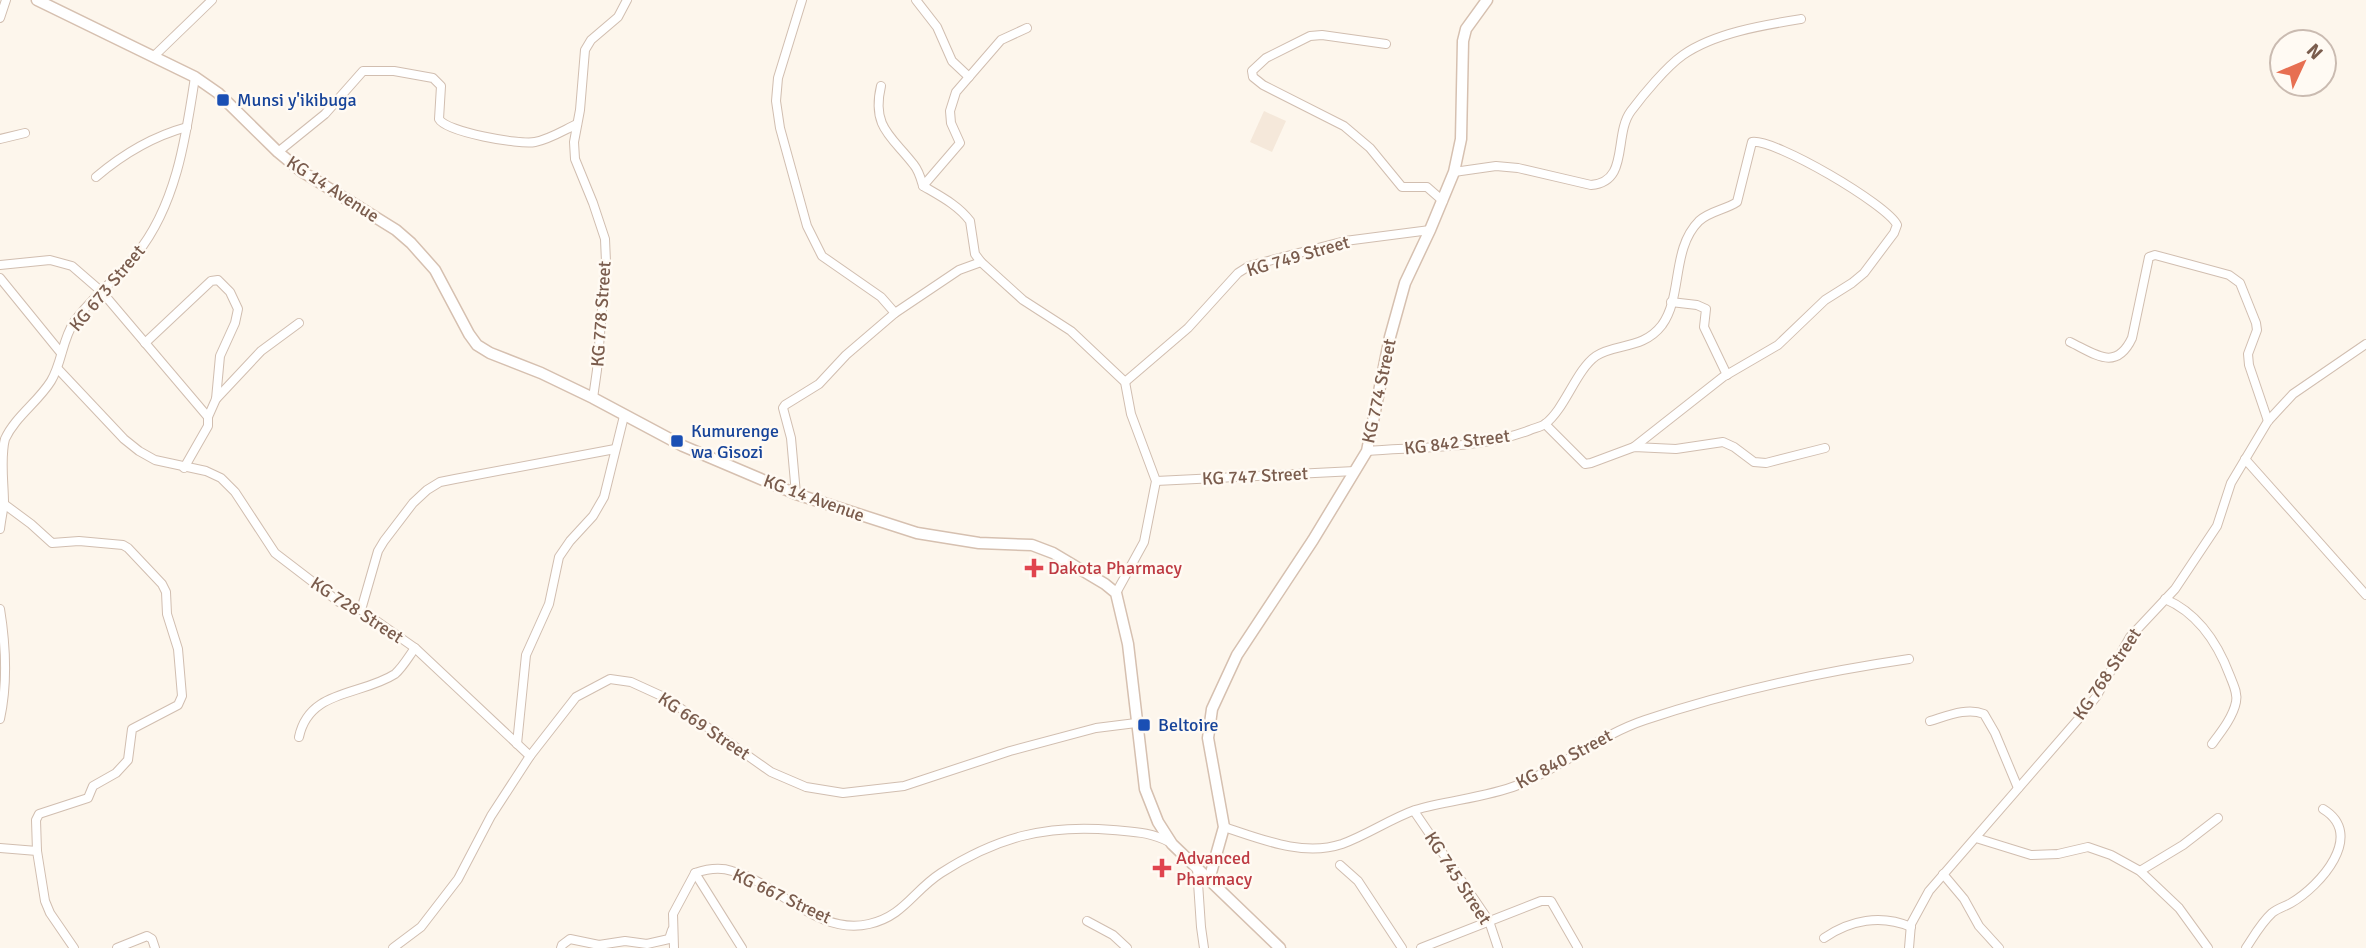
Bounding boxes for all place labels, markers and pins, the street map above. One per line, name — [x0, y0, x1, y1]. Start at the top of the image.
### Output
place label: Munsi y'ikibuga — [237, 89, 357, 111]
marker: Munsi y'ikibuga — [215, 92, 231, 108]
place label: Kumurenge wa Gisozi — [691, 420, 779, 463]
marker: Kumurenge wa Gisozi — [669, 433, 685, 449]
place label: Dakota Pharmacy — [1048, 557, 1183, 579]
marker: Dakota Pharmacy — [1026, 560, 1042, 576]
place label: Beltoire — [1158, 714, 1219, 736]
marker: Beltoire — [1136, 717, 1152, 733]
place label: Advanced Pharmacy — [1176, 847, 1253, 890]
marker: Advanced Pharmacy — [1154, 860, 1170, 876]

